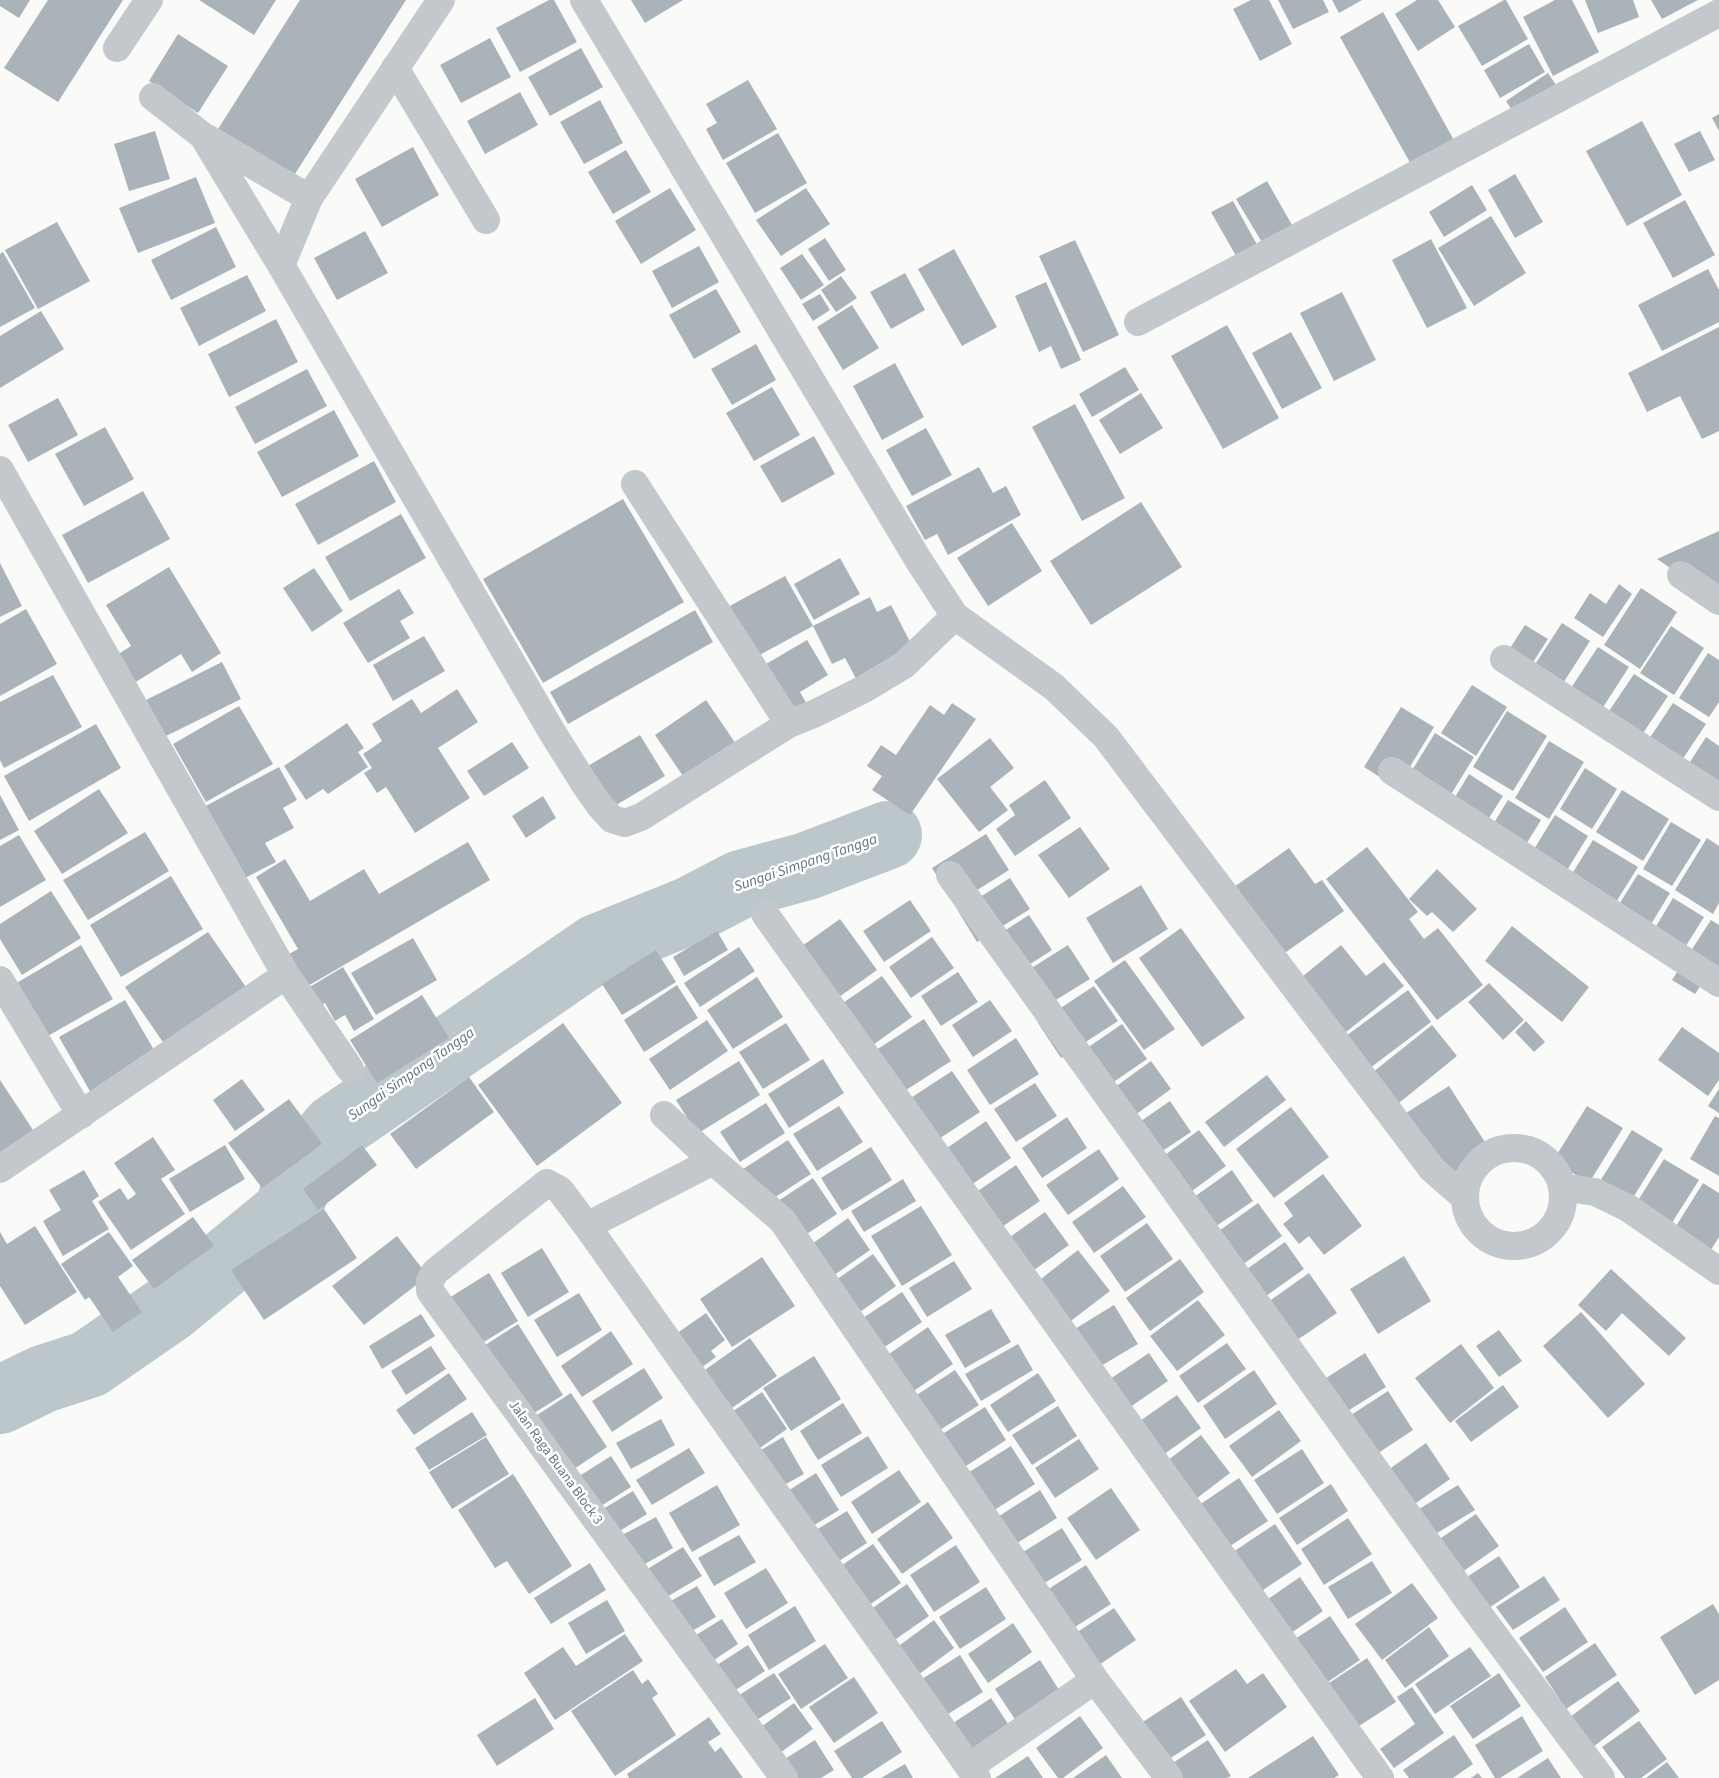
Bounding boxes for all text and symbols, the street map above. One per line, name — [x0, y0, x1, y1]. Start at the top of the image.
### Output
water label: Sungai Simpang Tangga — [732, 831, 880, 897]
water label: Sungai Simpang Tangga — [345, 1025, 479, 1125]
street label: Jalan Raga Buana Block 3 — [504, 1398, 606, 1528]

